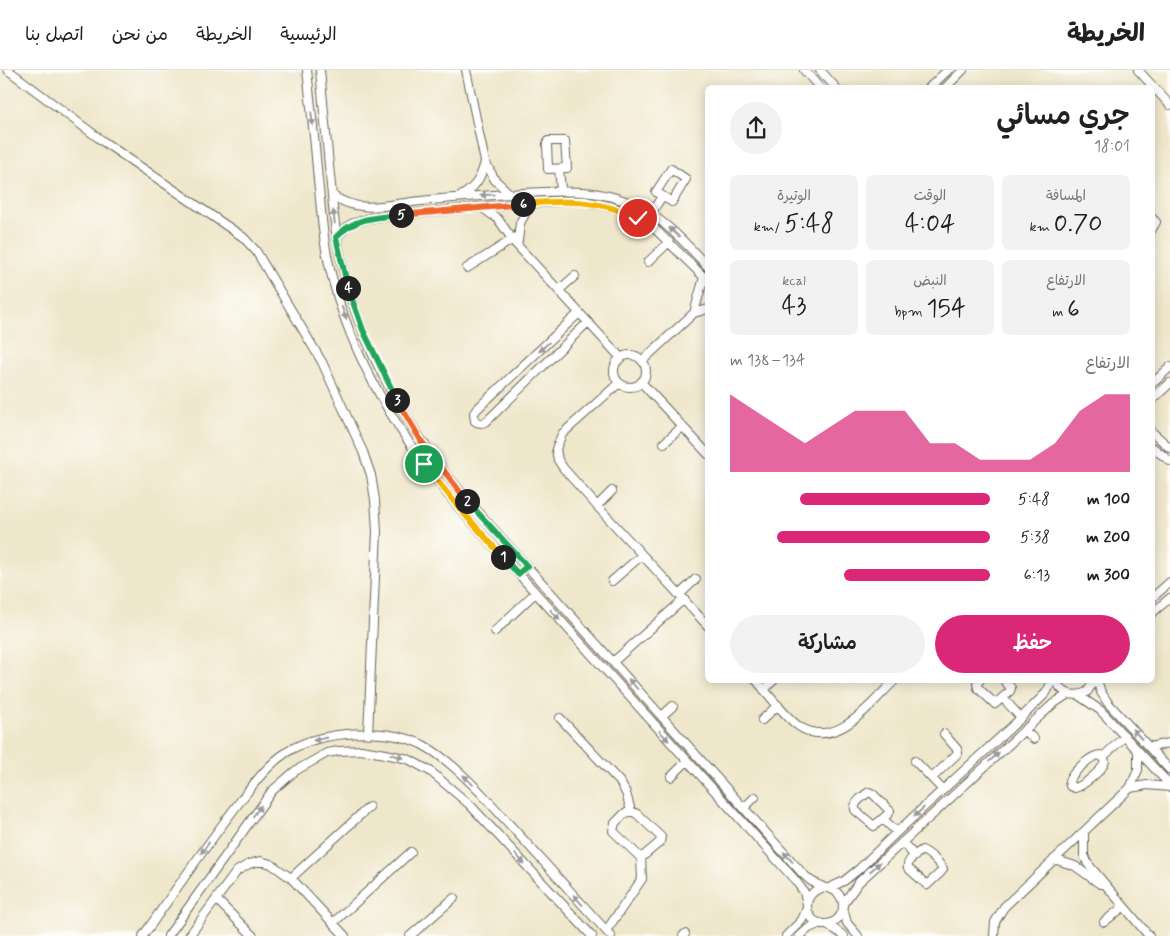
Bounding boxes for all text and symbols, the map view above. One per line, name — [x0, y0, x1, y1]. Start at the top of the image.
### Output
text: الخريطة — [1067, 19, 1145, 50]
text: اتصل بنا — [25, 23, 84, 47]
text: من نحن — [112, 23, 168, 47]
text: الخريطة — [196, 23, 252, 47]
text: الرئيسية — [280, 23, 337, 47]
text: جري مسائي — [996, 98, 1130, 135]
button: share — [730, 102, 782, 154]
one-way arrow — [308, 111, 316, 127]
text: 18:01 — [1094, 136, 1130, 157]
text: الوتيرة — [777, 187, 811, 205]
text: الوقت — [914, 187, 946, 205]
text: المسافة — [1046, 187, 1086, 205]
one-way arrow — [479, 191, 495, 199]
pin: 6 — [510, 192, 536, 216]
text: 6 — [520, 195, 527, 213]
pin — [617, 197, 659, 239]
pin: 5 — [388, 202, 414, 228]
icon: check — [624, 204, 652, 232]
text: 5 — [397, 206, 406, 224]
text: 5:48 — [784, 208, 834, 241]
text: 4:04 — [905, 208, 955, 241]
text: 0.70 — [1054, 208, 1102, 241]
one-way arrow — [330, 209, 338, 225]
text: /km — [754, 218, 784, 236]
text: km — [1030, 218, 1054, 236]
one-way arrow — [668, 226, 680, 238]
text: kcal — [782, 272, 806, 290]
text: النبض — [913, 272, 947, 290]
text: الارتفاع — [1046, 272, 1086, 290]
pin: 4 — [336, 276, 360, 300]
text: 4 — [344, 279, 353, 297]
text: 43 — [781, 290, 807, 323]
text: 154 — [926, 293, 966, 326]
text: 6 — [1067, 293, 1080, 326]
text: bpm — [894, 303, 926, 321]
text: m — [1052, 303, 1067, 321]
one-way arrow — [340, 306, 348, 321]
one-way arrow — [537, 341, 550, 352]
text: 134–138 m — [730, 350, 805, 371]
text: الارتفاع — [1085, 353, 1130, 374]
pin: 3 — [384, 388, 410, 412]
text: 3 — [394, 391, 401, 409]
pin — [403, 443, 445, 485]
icon: arrive — [410, 450, 438, 478]
pin: 2 — [454, 488, 480, 514]
text: 5:48 — [1018, 489, 1050, 510]
text: 100 m — [1087, 489, 1130, 510]
text: 2 — [464, 492, 471, 510]
text: 5:38 — [1020, 527, 1050, 548]
text: 200 m — [1086, 527, 1130, 548]
pin: 1 — [490, 544, 516, 570]
text: 1 — [500, 548, 507, 566]
text: 6:13 — [1024, 565, 1050, 586]
text: 300 m — [1087, 565, 1130, 586]
one-way arrow — [550, 609, 561, 622]
button: مشاركة — [730, 615, 925, 673]
button: حفظ — [935, 615, 1130, 673]
one-way arrow — [627, 678, 639, 690]
one-way arrow — [1131, 728, 1143, 740]
one-way arrow — [659, 729, 670, 742]
one-way arrow — [312, 735, 327, 743]
one-way arrow — [988, 751, 1000, 763]
one-way arrow — [389, 753, 404, 761]
one-way arrow — [463, 775, 475, 787]
one-way arrow — [252, 805, 263, 818]
one-way arrow — [914, 806, 926, 818]
one-way arrow — [200, 841, 211, 854]
one-way arrow — [514, 852, 526, 864]
one-way arrow — [782, 852, 794, 864]
one-way arrow — [868, 861, 880, 873]
one-way arrow — [572, 895, 584, 907]

